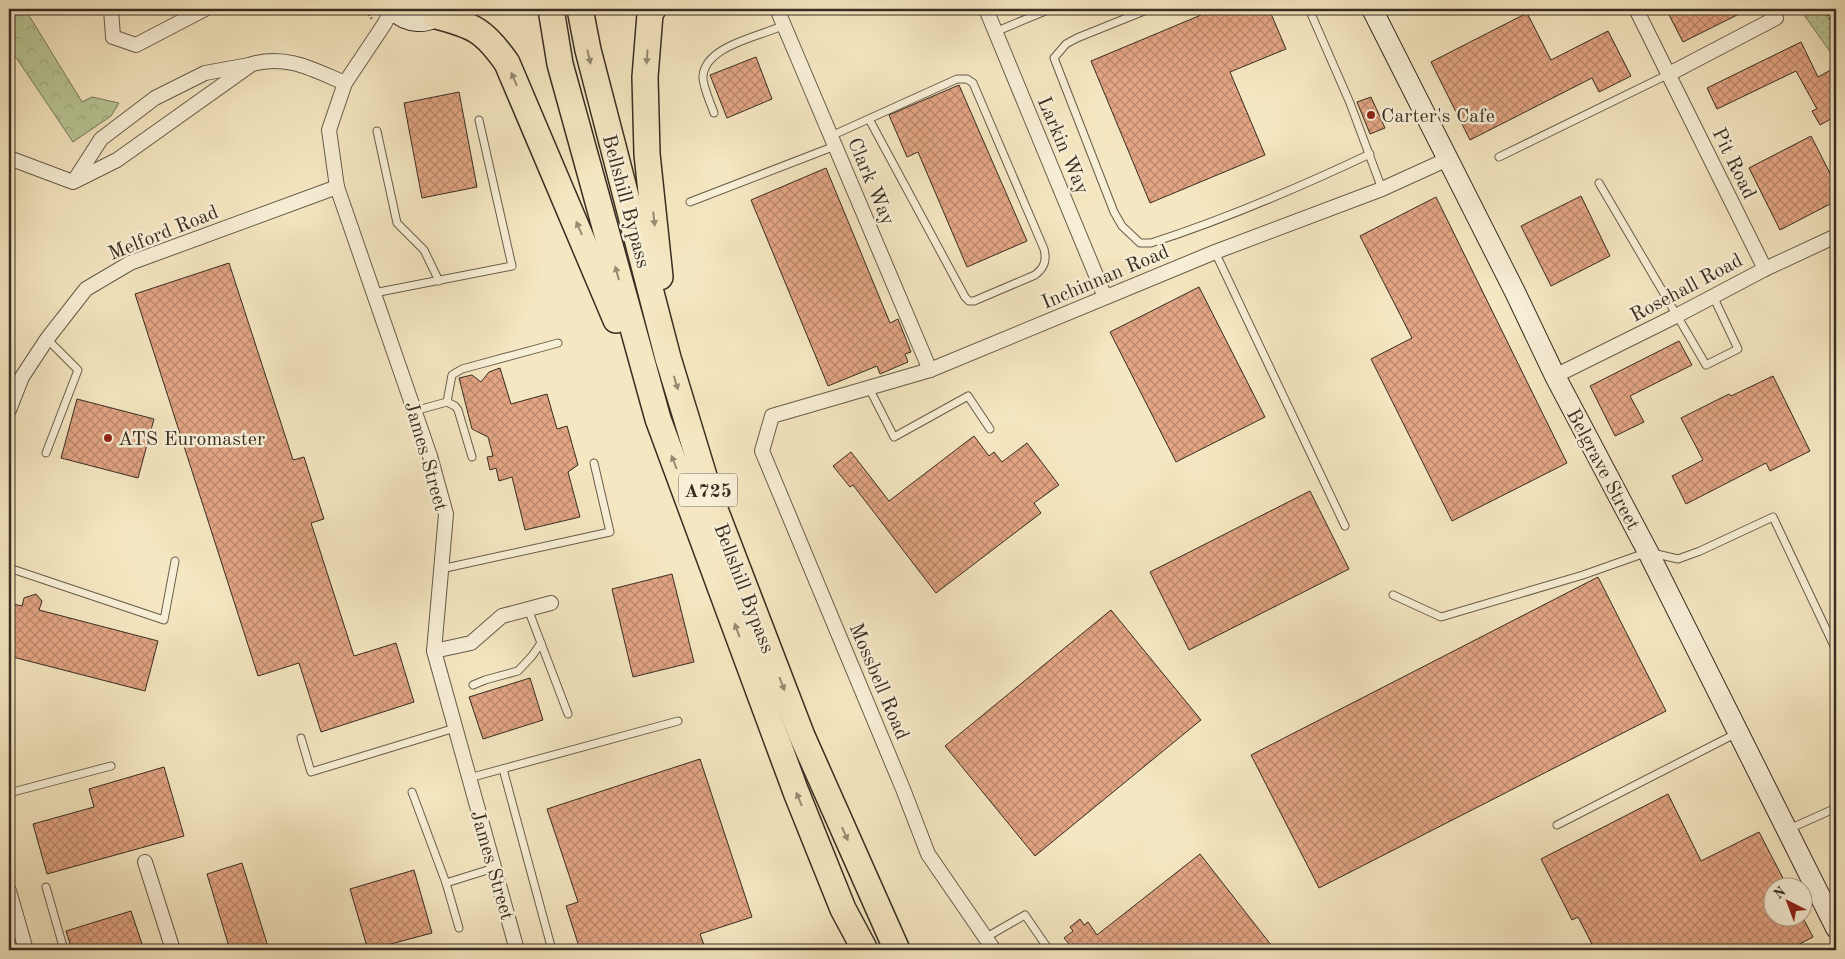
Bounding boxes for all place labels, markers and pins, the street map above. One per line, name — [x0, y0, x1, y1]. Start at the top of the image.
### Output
place label: Carter's Cafe — [1381, 107, 1495, 127]
marker: Carter's Cafe — [1365, 109, 1377, 121]
place label: ATS Euromaster — [118, 430, 265, 450]
marker: ATS Euromaster — [102, 432, 114, 444]

